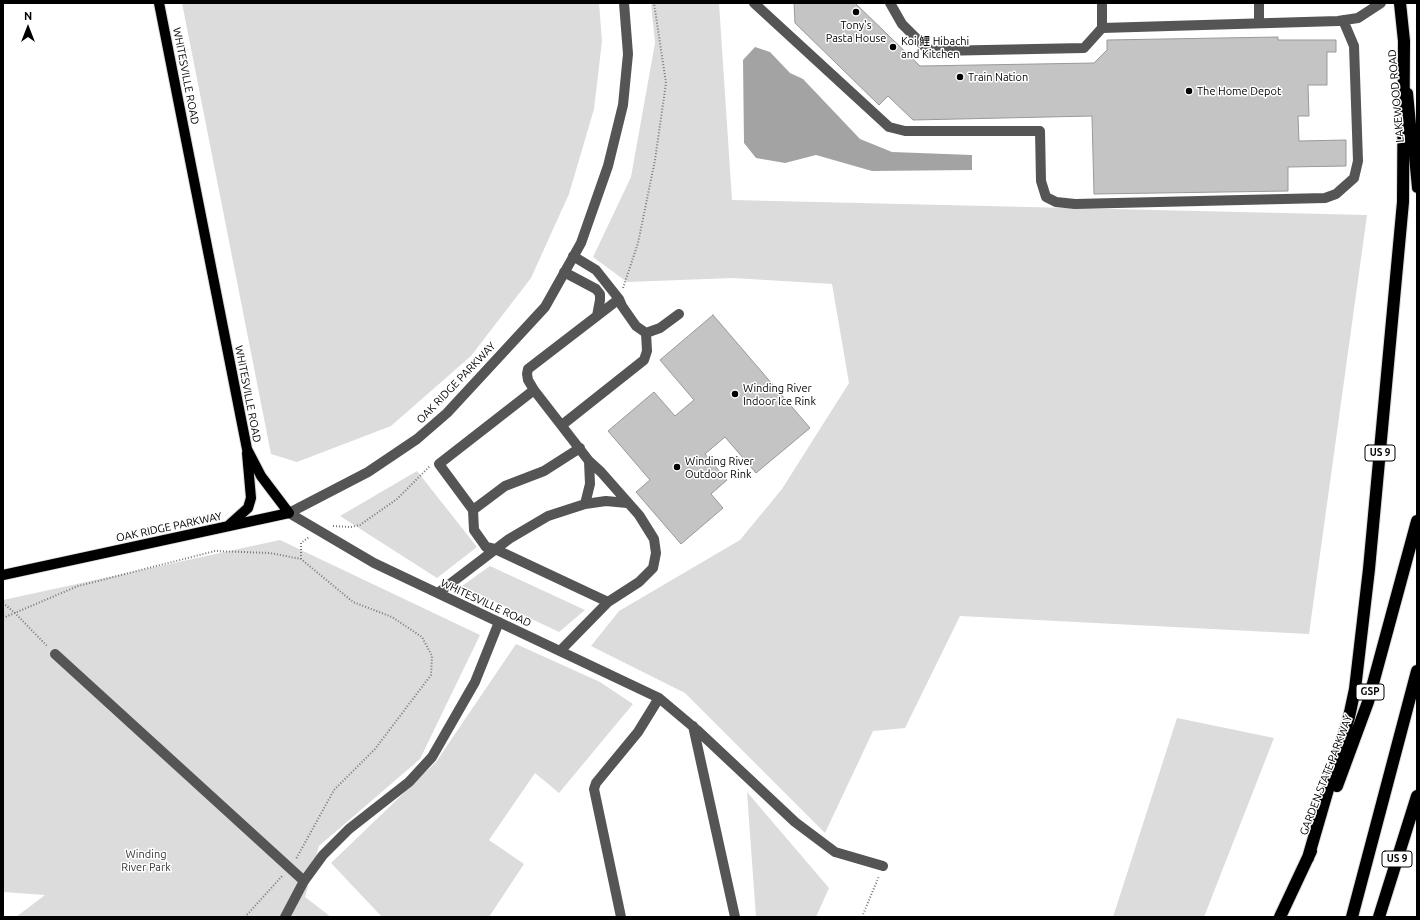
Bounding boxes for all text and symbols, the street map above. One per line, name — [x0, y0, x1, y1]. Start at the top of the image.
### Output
marker: Tony's Pasta House — [851, 7, 861, 17]
north arrow — [8, 8, 48, 48]
text: N — [24, 10, 32, 22]
place label: Tony's Pasta House — [826, 18, 886, 44]
street label: WHITESVILLE ROAD — [170, 26, 202, 126]
place label: Koi 鯉 Hibachi and Kitchen — [901, 34, 969, 60]
marker: Koi 鯉 Hibachi and Kitchen — [888, 42, 898, 52]
street label: LAKEWOOD ROAD — [1385, 49, 1407, 143]
place label: Train Nation — [968, 70, 1028, 84]
marker: Train Nation — [955, 72, 965, 82]
place label: The Home Depot — [1197, 84, 1281, 98]
marker: The Home Depot — [1184, 86, 1194, 96]
street label: OAK RIDGE PARKWAY — [414, 340, 498, 426]
street label: WHITESVILLE ROAD — [232, 344, 264, 444]
place label: Winding River Indoor Ice Rink — [743, 381, 816, 407]
marker: Winding River Indoor Ice Rink — [730, 389, 740, 399]
road number: US 9 — [1365, 445, 1395, 461]
place label: Winding River Outdoor Rink — [685, 454, 754, 480]
marker: Winding River Outdoor Rink — [672, 462, 682, 472]
street label: OAK RIDGE PARKWAY — [115, 509, 223, 545]
street label: WHITESVILLE ROAD — [439, 576, 533, 630]
road number: GSP — [1356, 684, 1384, 700]
street label: GARDEN STATE PARKWAY — [1297, 713, 1355, 837]
park label: Winding River Park — [121, 847, 171, 873]
road number: US 9 — [1382, 851, 1412, 867]

